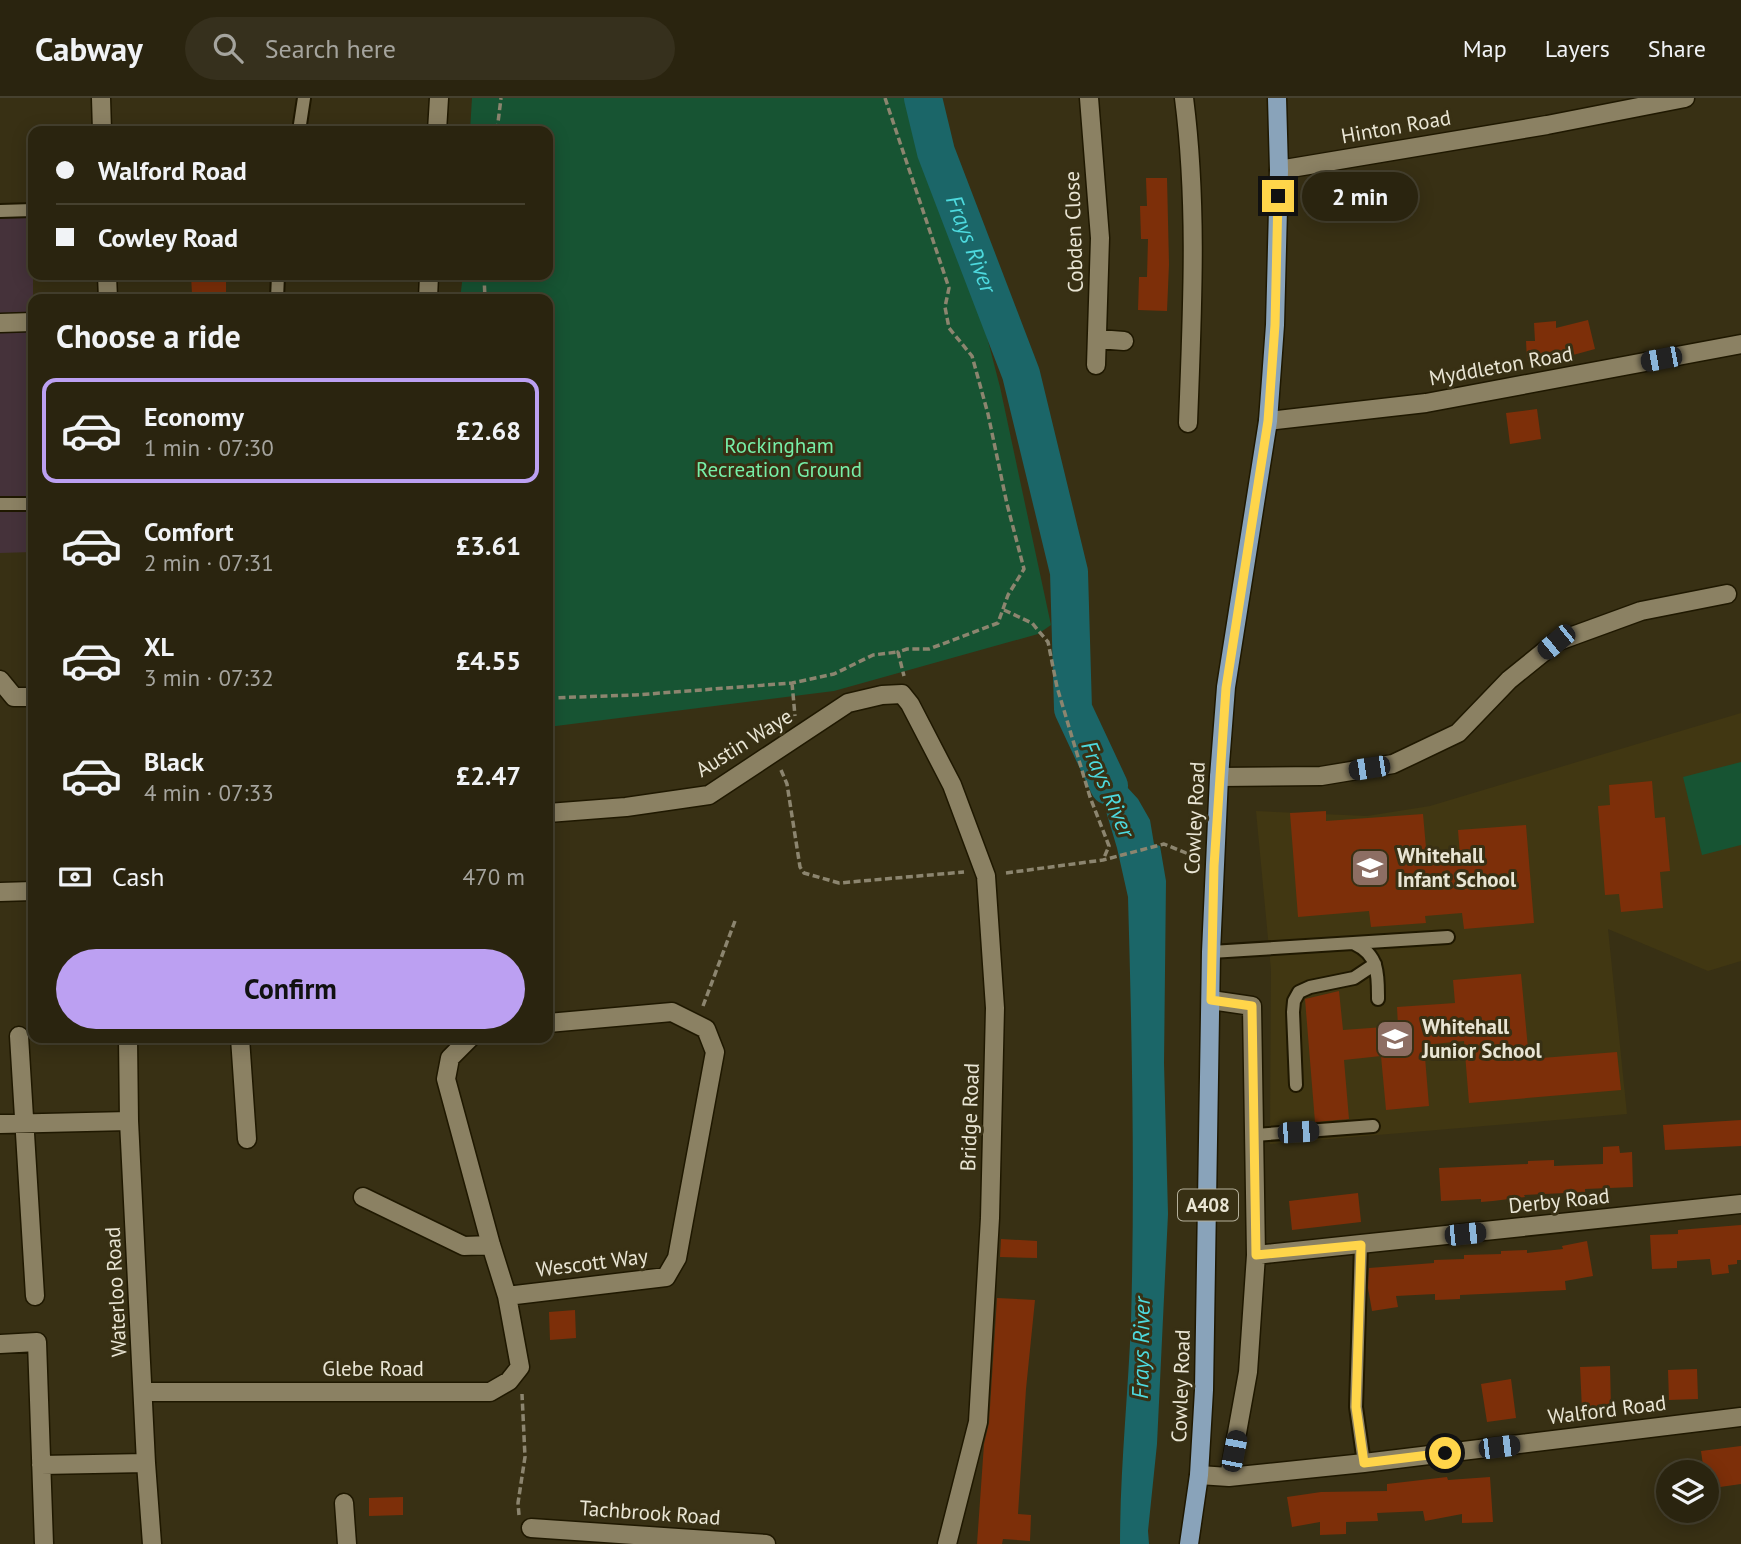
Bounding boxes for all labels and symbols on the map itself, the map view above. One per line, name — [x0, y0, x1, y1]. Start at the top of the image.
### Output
street label: Hinton Road — [1339, 104, 1453, 149]
street label: Cobden Close — [1058, 171, 1089, 293]
callout: 2 min — [1302, 172, 1418, 220]
route end — [1262, 180, 1294, 212]
water label: Frays River — [940, 191, 1004, 298]
street label: Myddleton Road — [1427, 340, 1575, 391]
car — [1639, 345, 1684, 373]
park label: Rockingham Recreation Ground — [696, 432, 862, 483]
car — [1534, 621, 1579, 663]
street label: Austin Waye — [690, 702, 797, 783]
water label: Frays River — [1075, 736, 1142, 843]
car — [1347, 754, 1392, 782]
street label: Cowley Road — [1178, 761, 1211, 875]
place label: Whitehall Infant School — [1397, 842, 1517, 893]
school or university icon: Whitehall Infant School — [1349, 847, 1391, 889]
place label: Whitehall Junior School — [1421, 1013, 1543, 1064]
school or university icon: Whitehall Junior School — [1374, 1018, 1416, 1060]
street label: Bridge Road — [954, 1062, 985, 1172]
car — [1277, 1120, 1320, 1144]
street label: Derby Road — [1507, 1182, 1611, 1219]
road number: A408 — [1178, 1190, 1238, 1220]
car — [1444, 1221, 1487, 1247]
street label: Waterloo Road — [99, 1226, 132, 1358]
street label: Wescott Way — [534, 1242, 650, 1283]
water label: Frays River — [1125, 1295, 1156, 1399]
street label: Cowley Road — [1165, 1329, 1196, 1443]
street label: Glebe Road — [322, 1355, 424, 1382]
street label: Walford Road — [1546, 1389, 1668, 1430]
car — [1220, 1428, 1249, 1474]
car — [1477, 1434, 1522, 1460]
route start — [1429, 1437, 1461, 1469]
street label: Tachbrook Road — [579, 1494, 721, 1531]

